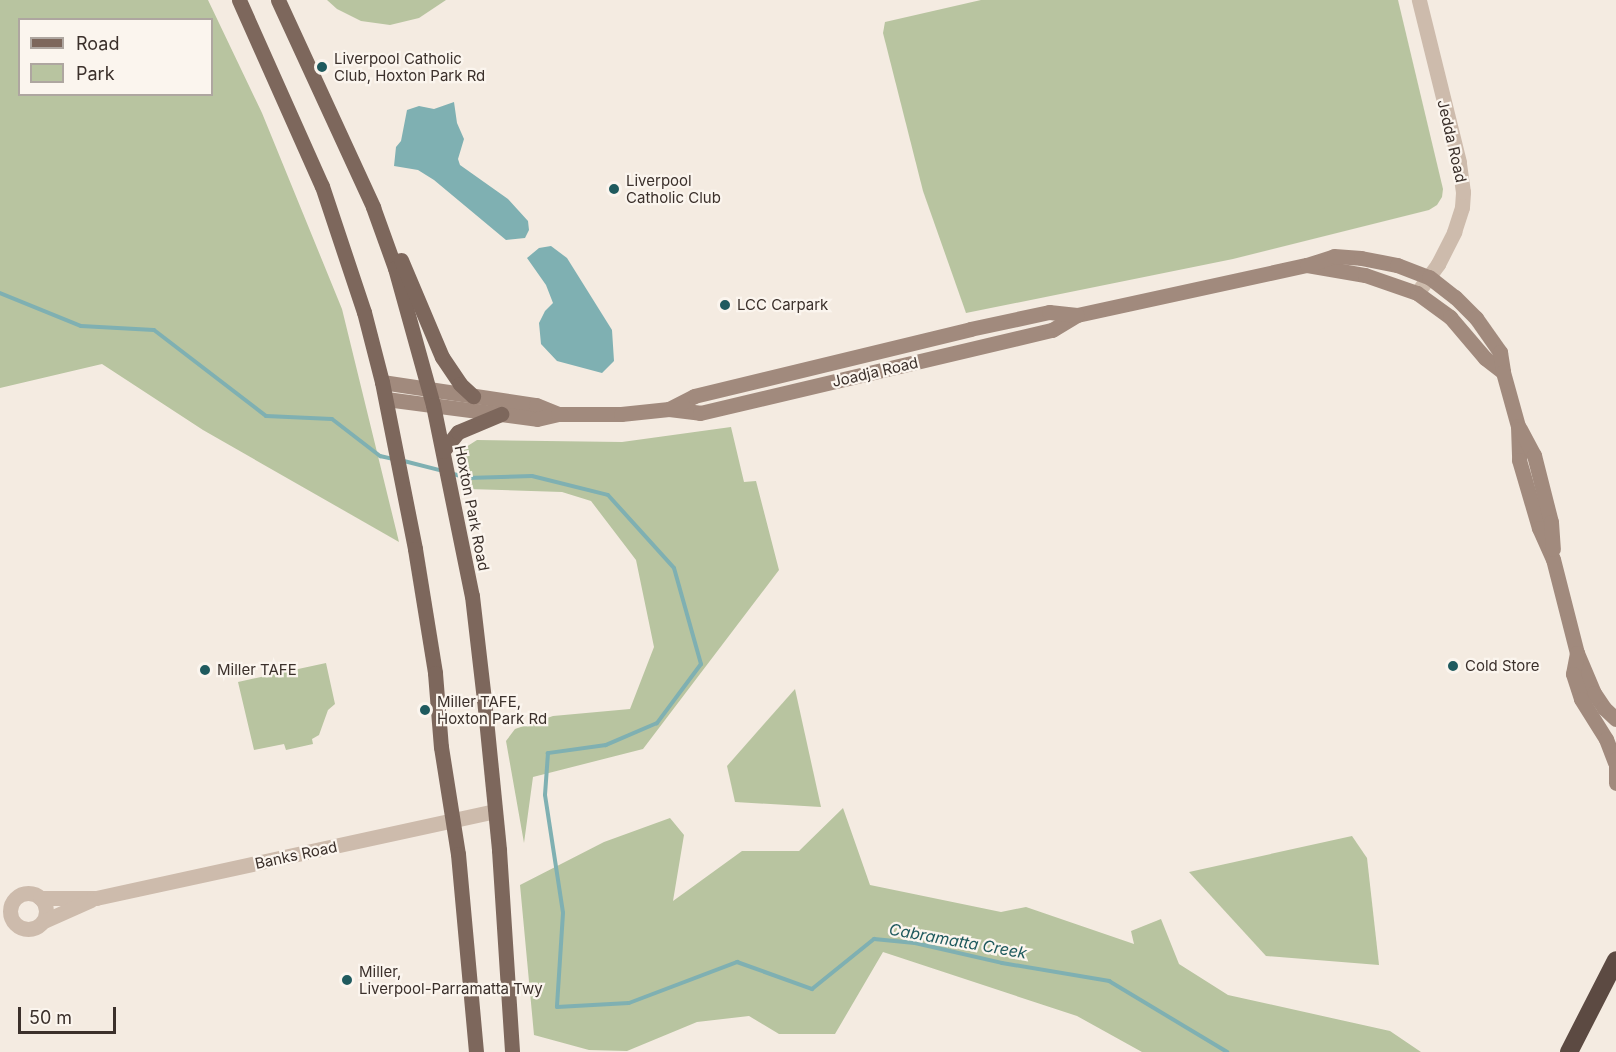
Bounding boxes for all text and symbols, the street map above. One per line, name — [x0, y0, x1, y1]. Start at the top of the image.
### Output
legend — [18, 18, 213, 96]
text: Road — [76, 33, 119, 54]
place label: Liverpool Catholic Club, Hoxton Park Rd — [334, 49, 485, 84]
marker: Liverpool Catholic Club, Hoxton Park Rd — [315, 60, 329, 74]
text: Park — [76, 63, 115, 84]
street label: Jedda Road — [1434, 98, 1470, 184]
place label: Liverpool Catholic Club — [626, 171, 721, 206]
marker: Liverpool Catholic Club — [607, 182, 621, 196]
place label: LCC Carpark — [737, 296, 828, 314]
marker: LCC Carpark — [718, 298, 732, 312]
street label: Joadja Road — [830, 353, 920, 391]
street label: Hoxton Park Road — [451, 444, 493, 572]
place label: Cold Store — [1465, 657, 1540, 675]
marker: Cold Store — [1446, 659, 1460, 673]
place label: Miller TAFE — [217, 661, 297, 679]
marker: Miller TAFE — [198, 663, 212, 677]
place label: Miller TAFE, Hoxton Park Rd — [437, 692, 547, 727]
marker: Miller TAFE, Hoxton Park Rd — [418, 703, 432, 717]
street label: Banks Road — [253, 838, 339, 872]
water label: Cabramatta Creek — [888, 919, 1028, 963]
place label: Miller, Liverpool-Parramatta Twy — [359, 962, 543, 997]
marker: Miller, Liverpool-Parramatta Twy — [340, 973, 354, 987]
scale bar — [21, 995, 118, 1033]
text: 50 m — [29, 1007, 72, 1028]

